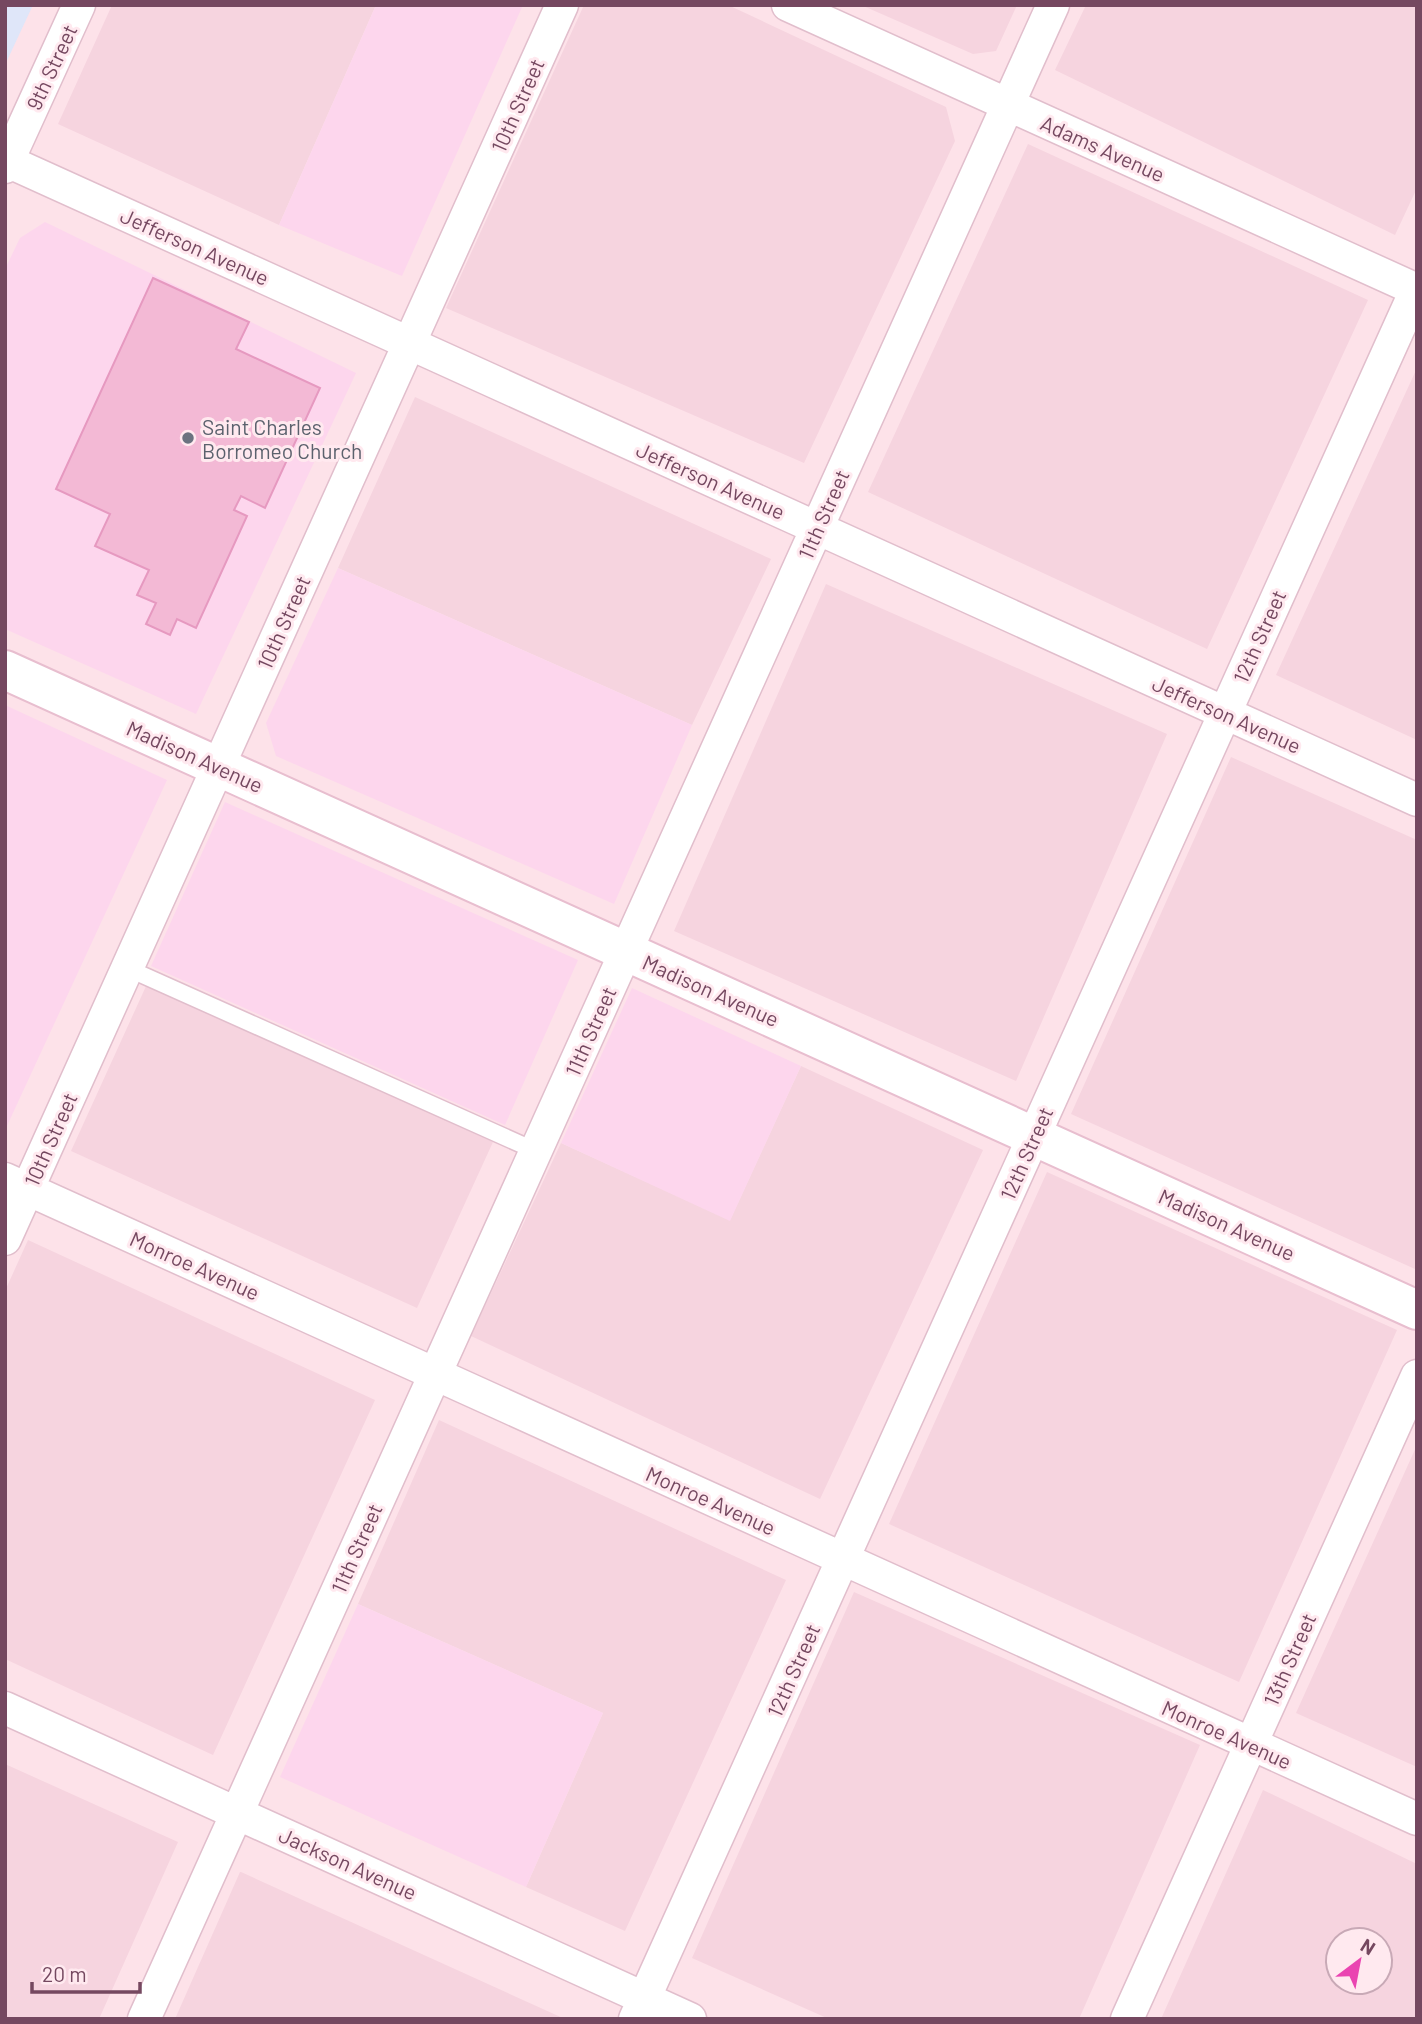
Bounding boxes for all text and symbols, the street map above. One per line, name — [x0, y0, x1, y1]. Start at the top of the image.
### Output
street label: 9th Street — [20, 20, 82, 114]
street label: 10th Street — [485, 54, 549, 156]
street label: Adams Avenue — [1037, 110, 1169, 186]
street label: Jefferson Avenue — [117, 202, 273, 290]
place label: Saint Charles Borromeo Church — [202, 414, 362, 463]
marker: Saint Charles Borromeo Church — [180, 430, 196, 446]
street label: Jefferson Avenue — [633, 436, 789, 524]
street label: 11th Street — [792, 465, 854, 563]
street label: 10th Street — [251, 571, 315, 673]
street label: 12th Street — [1227, 586, 1291, 686]
street label: Jefferson Avenue — [1149, 670, 1305, 758]
street label: Madison Avenue — [123, 715, 267, 797]
street label: Madison Avenue — [639, 949, 783, 1031]
street label: 11th Street — [559, 982, 621, 1080]
street label: 10th Street — [18, 1088, 82, 1190]
street label: 12th Street — [994, 1103, 1058, 1203]
street label: Madison Avenue — [1155, 1183, 1299, 1265]
street label: Monroe Avenue — [126, 1225, 264, 1305]
street label: Monroe Avenue — [642, 1460, 780, 1540]
street label: 11th Street — [325, 1499, 387, 1597]
street label: 13th Street — [1258, 1609, 1320, 1709]
street label: 12th Street — [761, 1620, 825, 1720]
street label: Monroe Avenue — [1158, 1694, 1296, 1774]
street label: Jackson Avenue — [275, 1821, 421, 1905]
north arrow — [1324, 1926, 1394, 1996]
text: N — [1357, 1933, 1380, 1959]
scale bar — [32, 1951, 140, 1995]
text: 20 m — [42, 1961, 87, 1986]

